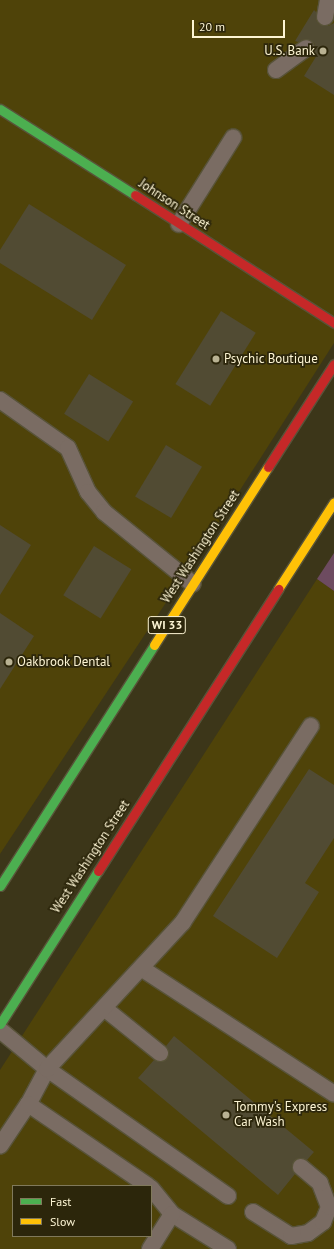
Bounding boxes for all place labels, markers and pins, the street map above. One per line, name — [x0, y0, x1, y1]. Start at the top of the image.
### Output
place label: U.S. Bank — [263, 43, 315, 59]
marker: U.S. Bank — [318, 46, 328, 56]
place label: Psychic Boutique — [224, 351, 318, 367]
marker: Psychic Boutique — [211, 354, 221, 364]
place label: Oakbrook Dental — [17, 654, 111, 670]
marker: Oakbrook Dental — [4, 657, 14, 667]
place label: Tommy's Express Car Wash — [234, 1100, 327, 1131]
marker: Tommy's Express Car Wash — [221, 1110, 231, 1120]

